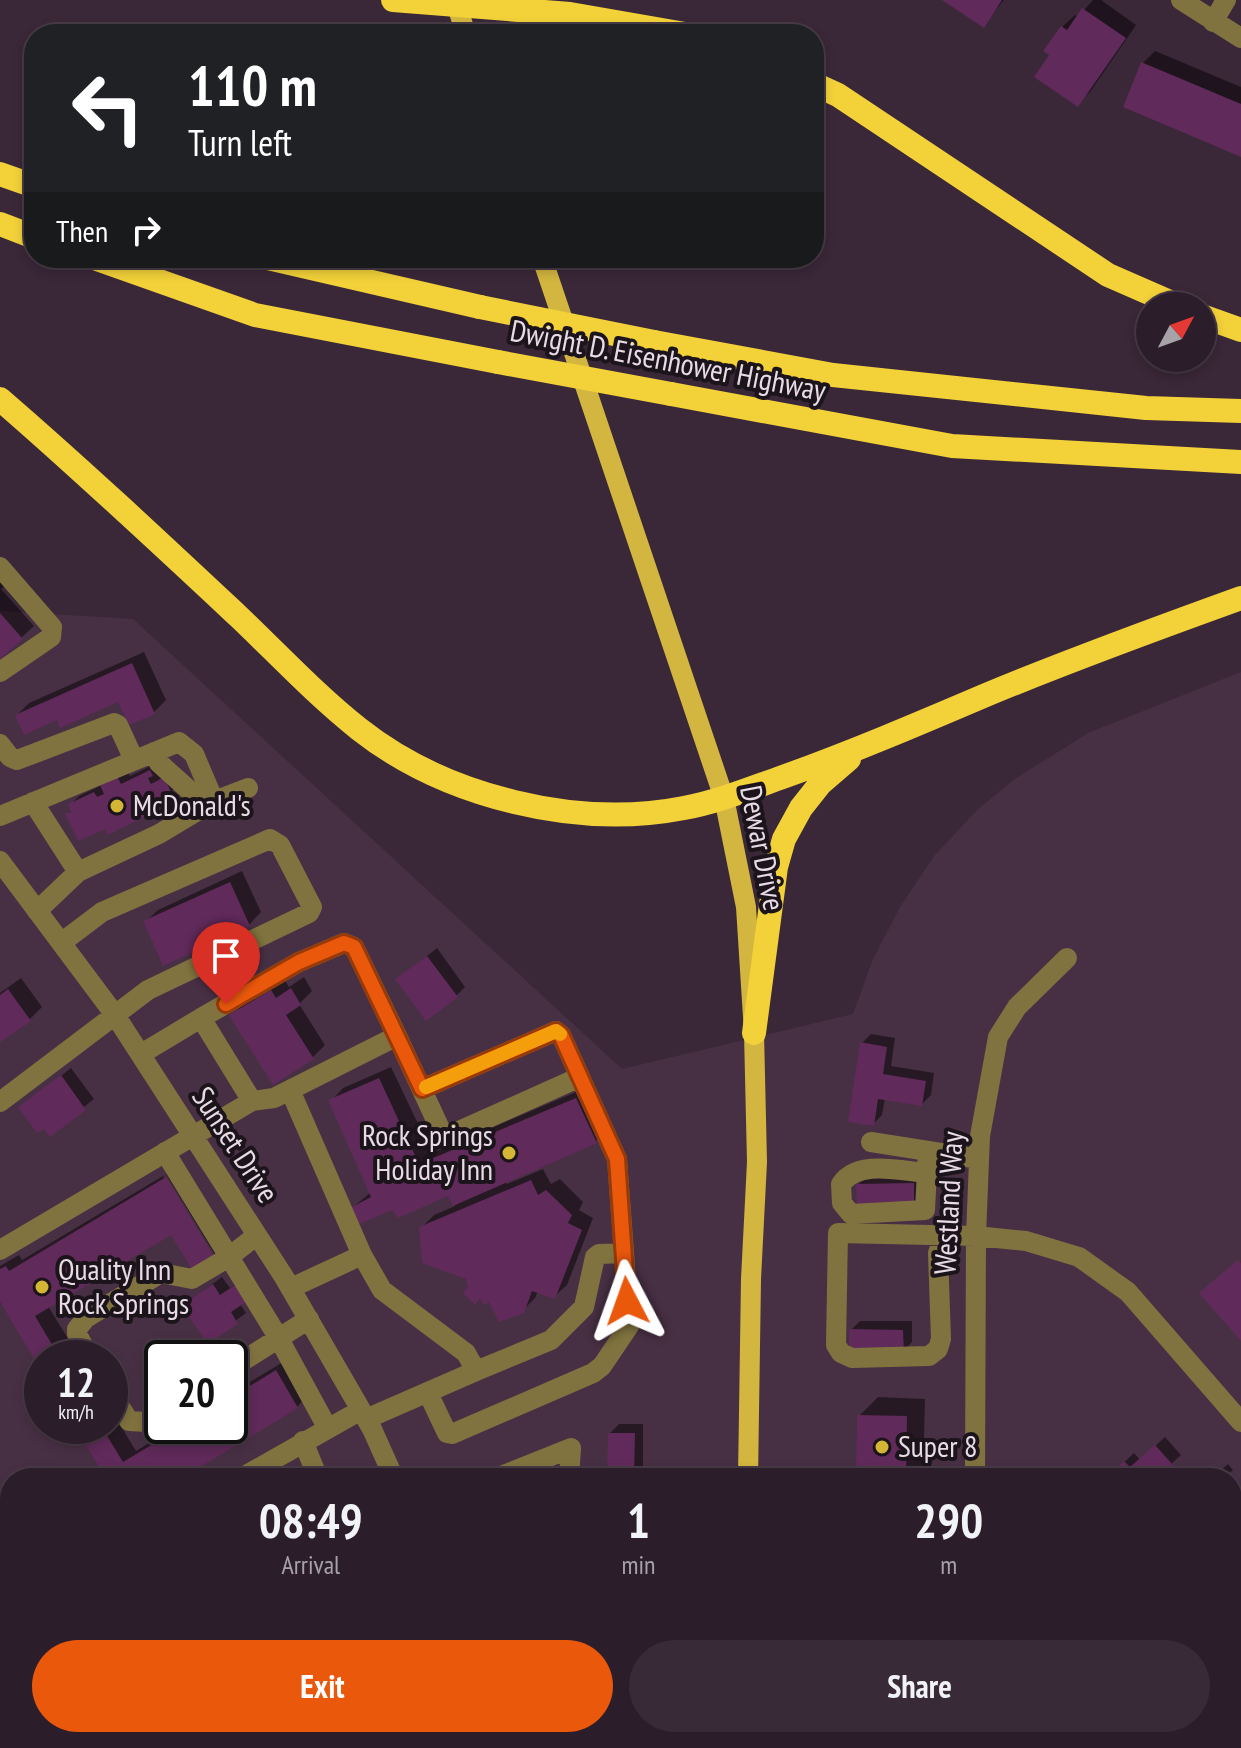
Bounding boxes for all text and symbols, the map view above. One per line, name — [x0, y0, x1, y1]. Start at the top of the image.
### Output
text: 110 m — [188, 49, 317, 121]
icon: left — [56, 56, 160, 160]
text: Turn left — [188, 119, 292, 166]
icon: right — [124, 208, 168, 252]
text: Then — [56, 211, 108, 250]
north arrow — [1136, 292, 1216, 372]
map controls — [1136, 292, 1216, 372]
street label: Dwight D. Eisenhower Highway — [507, 310, 830, 409]
street label: Dewar Drive — [732, 782, 795, 914]
place label: McDonald's — [133, 785, 251, 824]
marker: McDonald's — [108, 797, 126, 815]
pin — [192, 922, 260, 1004]
icon: arrive — [204, 934, 248, 978]
street label: Sunset Drive — [184, 1079, 288, 1210]
place label: Rock Springs Holiday Inn — [362, 1115, 493, 1188]
street label: Westland Way — [924, 1130, 971, 1276]
marker: Rock Springs Holiday Inn — [500, 1144, 518, 1162]
place label: Quality Inn Rock Springs — [58, 1249, 189, 1322]
position arrow — [585, 1259, 669, 1343]
marker: Quality Inn Rock Springs — [33, 1278, 51, 1296]
speed limit sign: 20 — [144, 1340, 248, 1444]
text: 12 — [57, 1356, 95, 1408]
text: km/h — [58, 1399, 94, 1425]
place label: Super 8 — [898, 1426, 977, 1465]
marker: Super 8 — [873, 1438, 891, 1456]
text: 08:49 — [259, 1489, 363, 1551]
text: 1 — [627, 1489, 650, 1551]
text: 290 — [914, 1489, 983, 1551]
text: Arrival — [281, 1548, 340, 1581]
text: min — [621, 1548, 655, 1581]
text: m — [940, 1548, 957, 1581]
button: Exit — [32, 1640, 613, 1732]
button: Share — [629, 1640, 1210, 1732]

